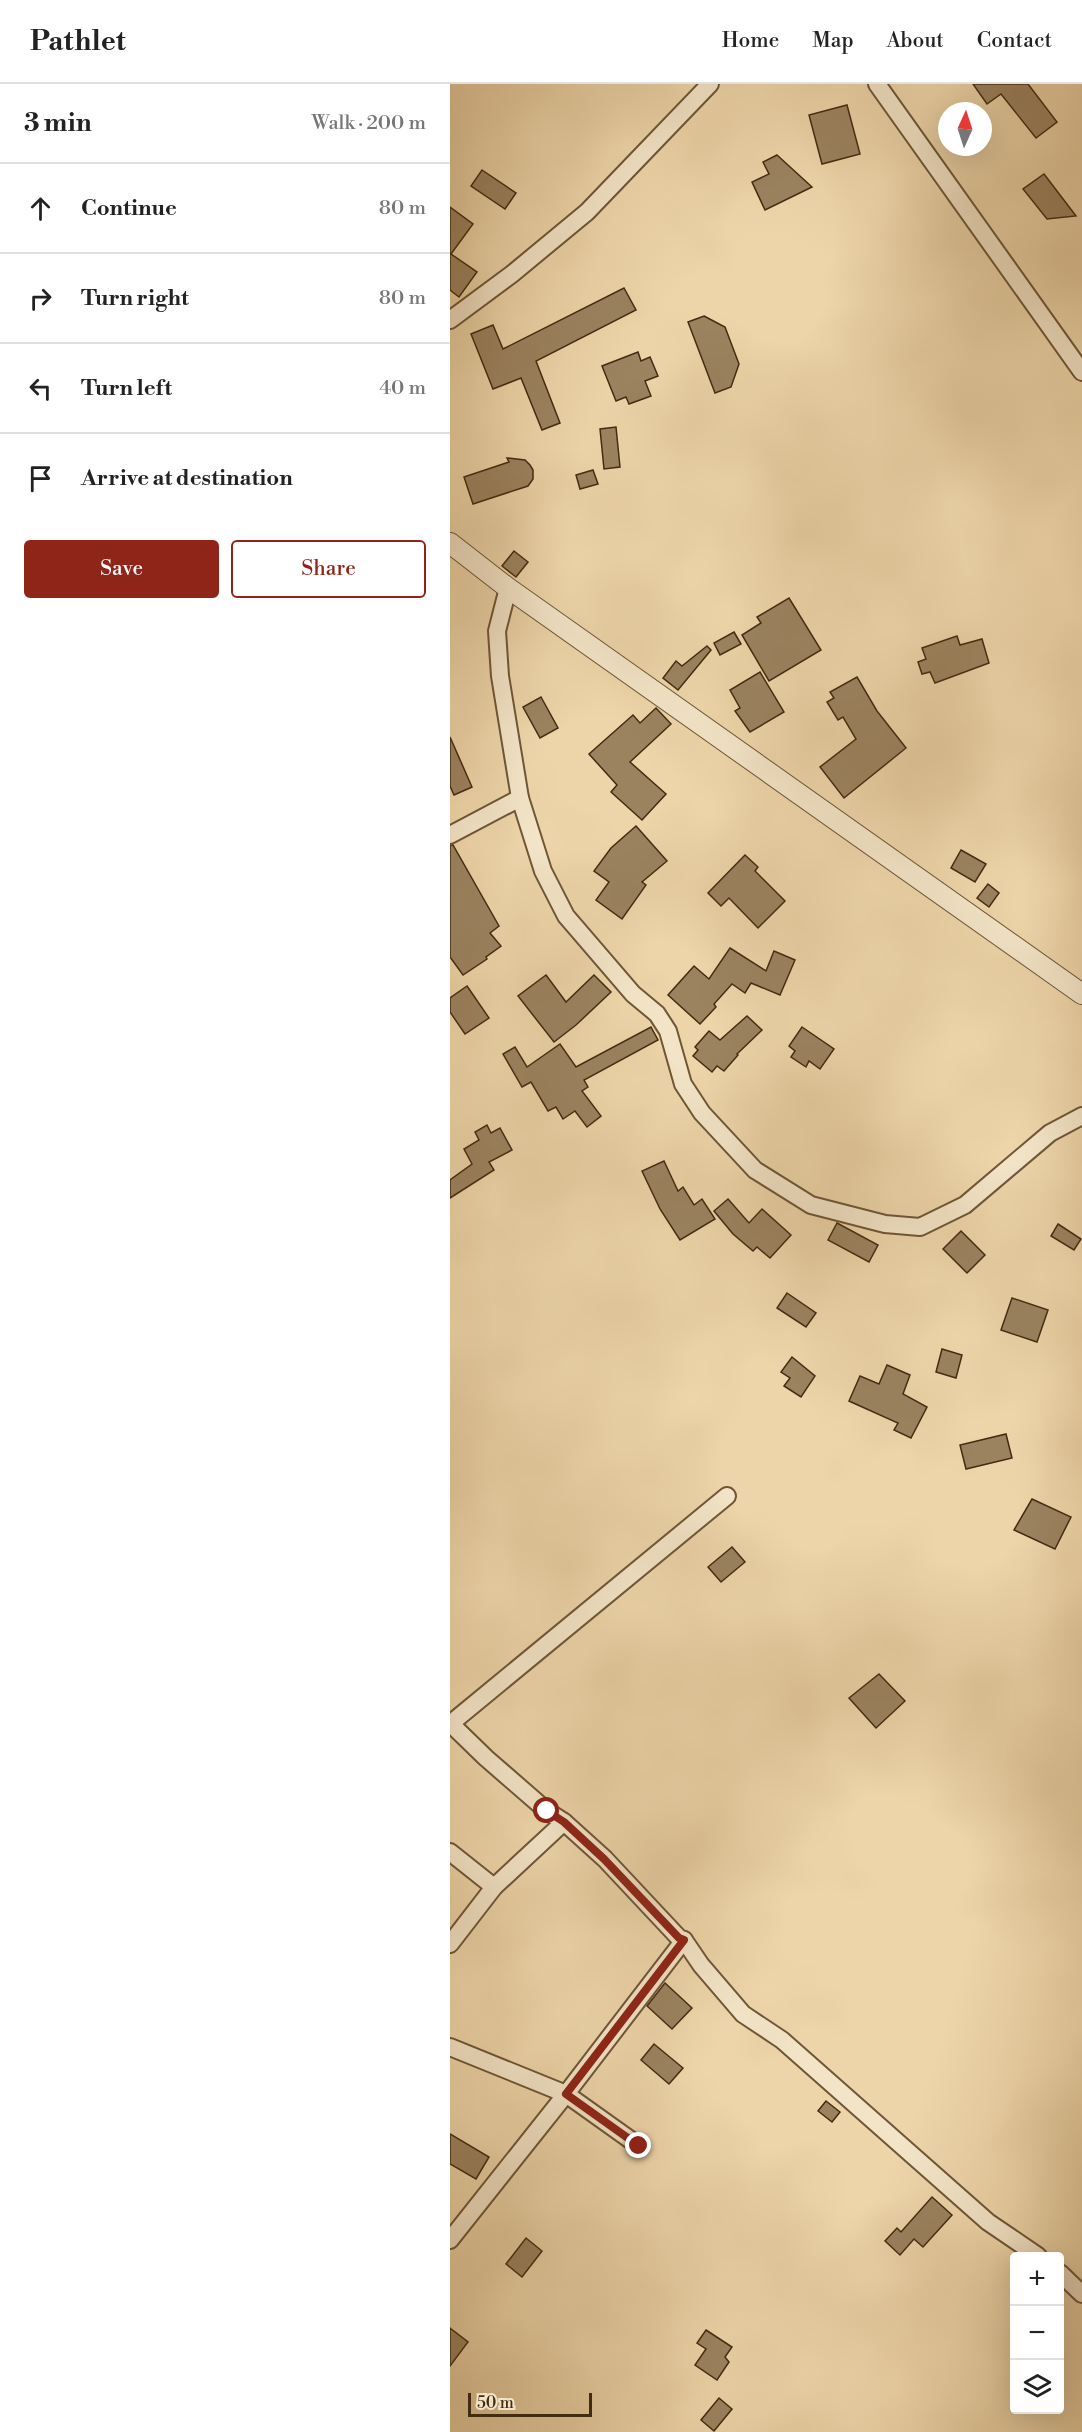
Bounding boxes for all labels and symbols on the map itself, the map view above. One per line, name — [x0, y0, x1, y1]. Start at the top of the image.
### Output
north arrow — [938, 102, 992, 156]
route start — [533, 1797, 559, 1823]
route end — [625, 2132, 651, 2158]
scale bar — [468, 2390, 592, 2418]

